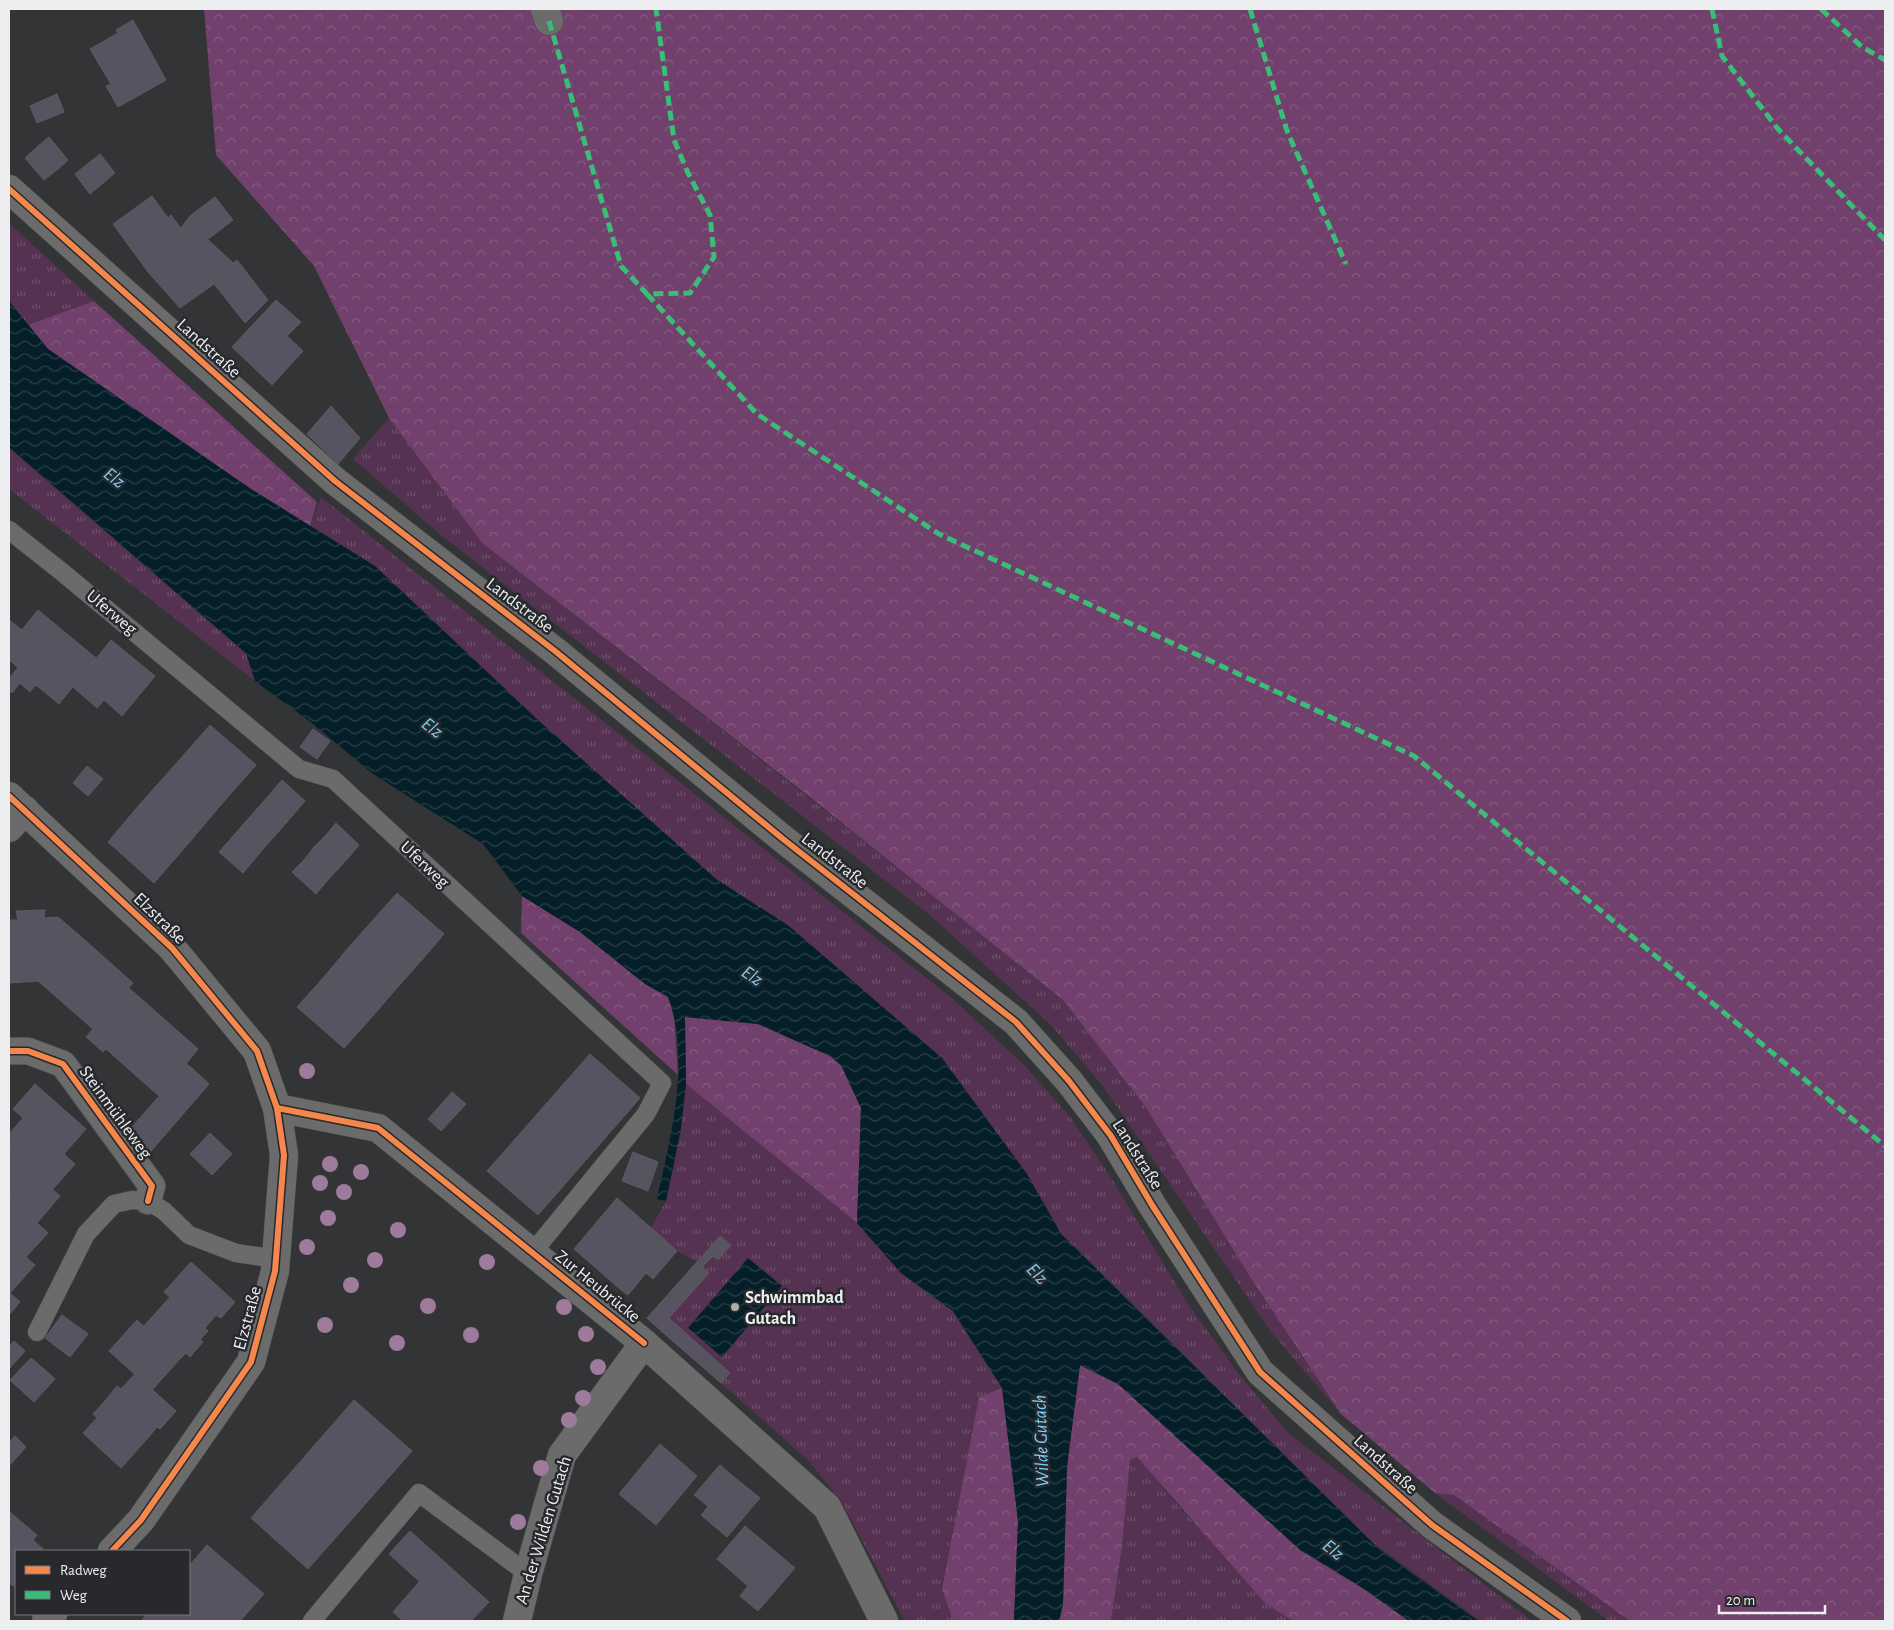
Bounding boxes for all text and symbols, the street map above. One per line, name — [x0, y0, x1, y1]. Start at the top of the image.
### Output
street label: Landstraße — [173, 316, 244, 382]
water label: Elz — [100, 464, 128, 492]
street label: Landstraße — [482, 575, 556, 637]
street label: Uferweg — [83, 587, 140, 639]
water label: Elz — [418, 714, 446, 742]
street label: Landstraße — [798, 829, 871, 892]
street label: Uferweg — [396, 838, 452, 892]
street label: Elzstraße — [130, 890, 189, 948]
water label: Elz — [738, 962, 766, 990]
street label: Steinmühleweg — [76, 1063, 155, 1163]
street label: Landstraße — [1109, 1116, 1166, 1193]
street label: Zur Heubrücke — [551, 1247, 643, 1326]
water label: Elz — [1023, 1260, 1051, 1288]
street label: Elzstraße — [231, 1284, 265, 1352]
place label: Schwimmbad Gutach — [745, 1289, 844, 1328]
marker: Schwimmbad Gutach — [729, 1301, 741, 1313]
water label: Wilde Gutach — [1030, 1394, 1053, 1488]
street label: Landstraße — [1350, 1432, 1421, 1498]
street label: An der Wilden Gutach — [513, 1454, 575, 1606]
water label: Elz — [1319, 1536, 1347, 1564]
legend — [15, 1550, 190, 1615]
text: Radweg — [60, 1563, 107, 1578]
scale bar — [1719, 1582, 1825, 1614]
text: Weg — [60, 1588, 88, 1603]
text: 20 m — [1726, 1593, 1755, 1608]

